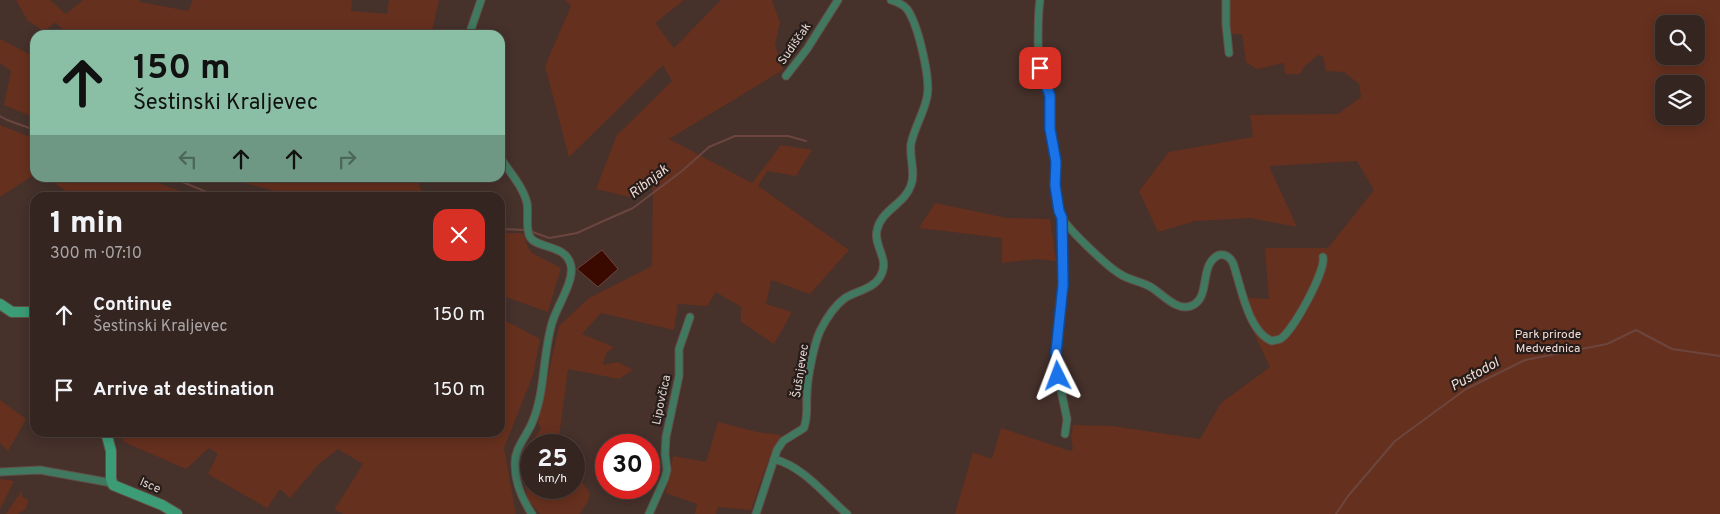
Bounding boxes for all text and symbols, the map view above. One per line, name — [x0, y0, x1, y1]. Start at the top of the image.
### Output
map controls — [1655, 15, 1705, 125]
button: search — [1655, 15, 1705, 65]
street label: Sudiščak — [775, 20, 815, 68]
text: 150 m — [133, 47, 231, 91]
pin — [1019, 47, 1061, 89]
icon: ahead — [50, 50, 115, 115]
icon: arrive — [1026, 54, 1054, 82]
button: layers — [1655, 75, 1705, 125]
text: Šestinski Kraljevec — [133, 90, 318, 117]
icon: left — [174, 145, 202, 173]
icon: ahead — [227, 145, 255, 173]
icon: ahead — [280, 145, 308, 173]
icon: right — [333, 145, 361, 173]
water label: Ribnjak — [626, 161, 673, 203]
text: 1 min — [50, 206, 123, 243]
button: close — [433, 209, 485, 261]
text: 300 m · 07:10 — [50, 244, 142, 264]
text: Continue — [93, 293, 172, 317]
icon: ahead — [50, 301, 78, 329]
text: 150 m — [433, 303, 485, 327]
text: Šestinski Kraljevec — [93, 317, 228, 337]
park label: Park prirode Medvednica — [1515, 327, 1581, 357]
street label: Šušnjevec — [789, 343, 813, 399]
position arrow — [1031, 349, 1083, 401]
water label: Pustodol — [1448, 354, 1504, 395]
street label: Lipovčica — [649, 373, 675, 427]
icon: arrive — [50, 376, 78, 404]
text: Arrive at destination — [93, 378, 274, 402]
text: 150 m — [433, 378, 485, 402]
speed limit sign: 30 — [595, 434, 660, 499]
text: 25 — [537, 444, 568, 476]
text: km/h — [538, 471, 567, 487]
street label: Isce — [137, 474, 163, 498]

